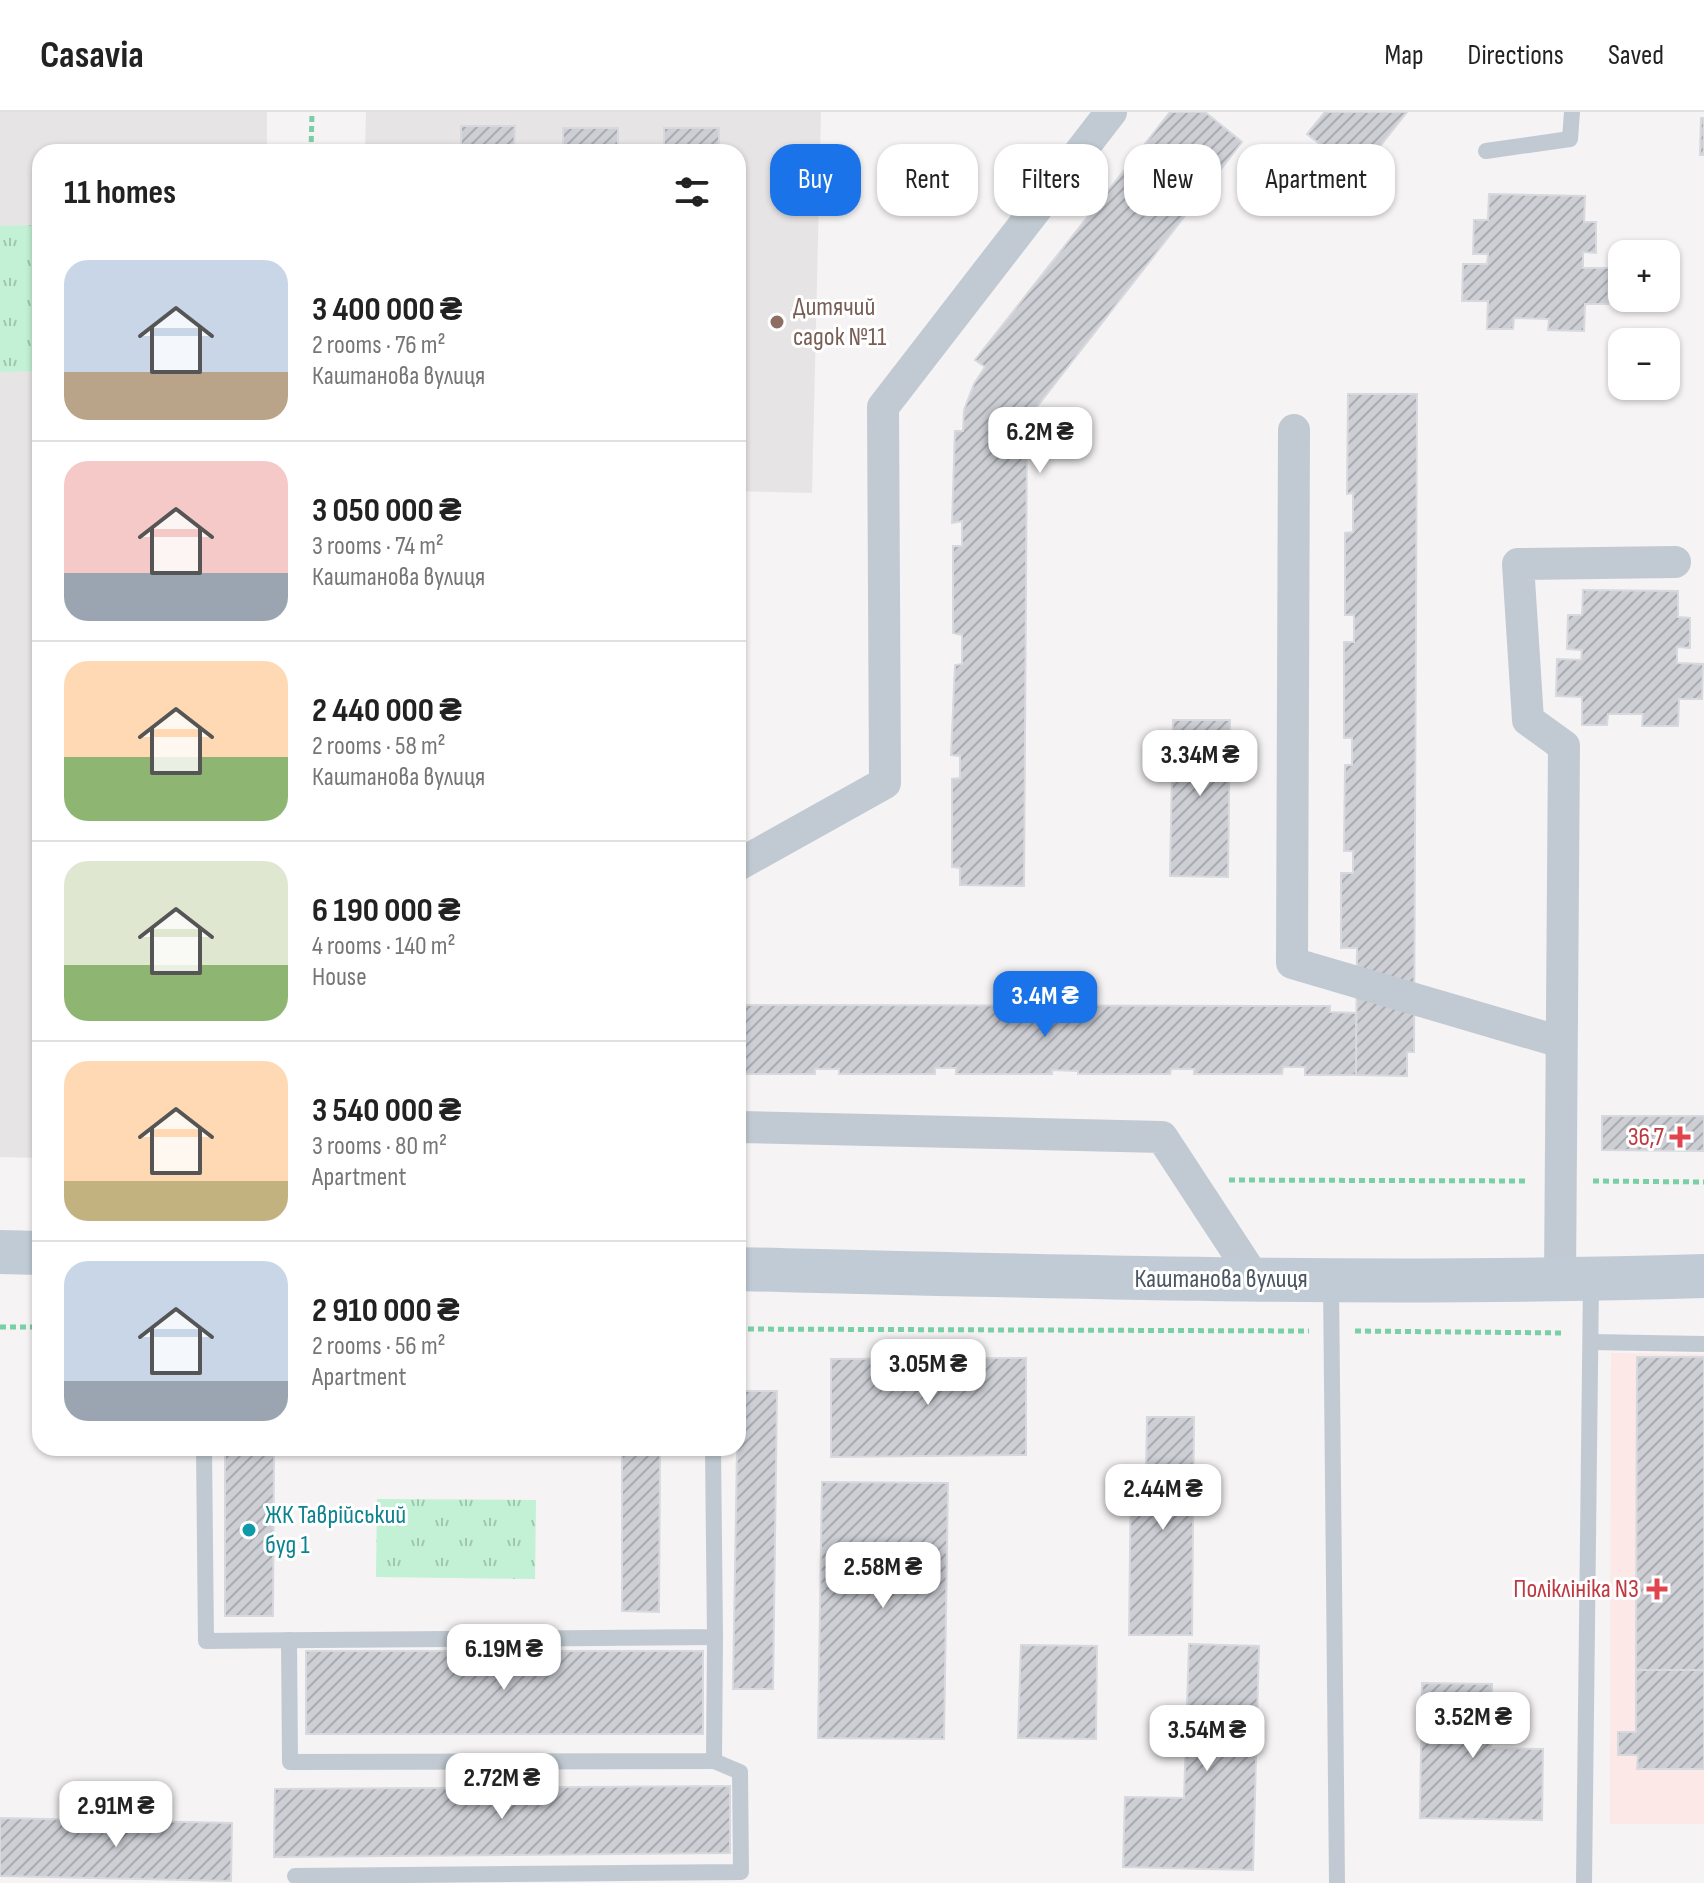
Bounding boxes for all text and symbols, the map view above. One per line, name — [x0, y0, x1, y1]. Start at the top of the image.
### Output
text: Casavia — [40, 33, 144, 78]
text: Map — [1385, 39, 1424, 72]
text: Directions — [1468, 39, 1564, 72]
text: Saved — [1608, 39, 1664, 72]
chip: Buy — [770, 144, 861, 216]
chip: Rent — [877, 144, 978, 216]
chip: Filters — [994, 144, 1108, 216]
chip: New — [1124, 144, 1221, 216]
chip: Apartment — [1237, 144, 1395, 216]
icon: filters — [670, 170, 714, 214]
text: 11 homes — [64, 172, 176, 213]
map controls — [1608, 240, 1680, 400]
button: + — [1608, 240, 1680, 312]
text: 3 400 000 ₴ — [312, 289, 463, 330]
icon: home — [128, 292, 224, 388]
place label: Дитячий садок №11 — [793, 292, 886, 353]
marker: Дитячий садок №11 — [768, 313, 786, 331]
button: − — [1608, 328, 1680, 400]
text: 2 rooms · 76 m² — [312, 330, 446, 361]
text: Каштанова вулиця — [312, 361, 485, 392]
pin: 6.2M ₴ — [975, 407, 1105, 475]
text: 6.2M ₴ — [1006, 417, 1074, 448]
text: 3 050 000 ₴ — [312, 490, 462, 531]
icon: home — [128, 493, 224, 589]
text: 3 rooms · 74 m² — [312, 531, 444, 562]
text: Каштанова вулиця — [312, 562, 485, 593]
text: 2 440 000 ₴ — [312, 690, 462, 731]
icon: home — [128, 693, 224, 789]
pin: 3.34M ₴ — [1126, 730, 1274, 798]
text: 2 rooms · 58 m² — [312, 731, 446, 762]
text: 3.34M ₴ — [1160, 740, 1240, 771]
text: Каштанова вулиця — [312, 762, 485, 793]
text: 6 190 000 ₴ — [312, 890, 461, 931]
icon: home — [128, 893, 224, 989]
text: 4 rooms · 140 m² — [312, 931, 456, 962]
text: House — [312, 962, 367, 993]
pin: 3.4M ₴ — [980, 971, 1110, 1039]
text: 3.4M ₴ — [1011, 981, 1079, 1012]
text: 3 540 000 ₴ — [312, 1090, 461, 1131]
icon: home — [128, 1093, 224, 1189]
place label: 36,7 — [1628, 1122, 1665, 1153]
marker: 36,7 — [1671, 1128, 1689, 1146]
text: 3 rooms · 80 m² — [312, 1131, 447, 1162]
text: Apartment — [312, 1162, 406, 1193]
street label: Каштанова вулиця — [1134, 1264, 1308, 1295]
text: 2 910 000 ₴ — [312, 1290, 460, 1331]
icon: home — [128, 1293, 224, 1389]
text: 2 rooms · 56 m² — [312, 1331, 446, 1362]
pin: 3.05M ₴ — [854, 1339, 1002, 1407]
text: 3.05M ₴ — [889, 1349, 967, 1380]
text: Apartment — [312, 1362, 406, 1393]
pin: 2.44M ₴ — [1089, 1464, 1237, 1532]
text: 2.44M ₴ — [1123, 1474, 1203, 1505]
place label: ЖК Таврійський буд 1 — [265, 1500, 406, 1561]
marker: ЖК Таврійський буд 1 — [240, 1521, 258, 1539]
pin: 2.58M ₴ — [809, 1542, 957, 1610]
text: 2.58M ₴ — [844, 1552, 922, 1583]
place label: Поліклініка N3 — [1513, 1574, 1639, 1605]
marker: Поліклініка N3 — [1646, 1578, 1668, 1600]
pin: 6.19M ₴ — [430, 1624, 578, 1692]
text: 6.19M ₴ — [465, 1634, 543, 1665]
pin: 3.52M ₴ — [1399, 1692, 1547, 1760]
text: 3.52M ₴ — [1434, 1702, 1512, 1733]
pin: 3.54M ₴ — [1133, 1705, 1281, 1773]
text: 3.54M ₴ — [1168, 1715, 1246, 1746]
pin: 2.72M ₴ — [428, 1753, 576, 1821]
text: 2.72M ₴ — [464, 1763, 540, 1794]
pin: 2.91M ₴ — [42, 1781, 190, 1849]
text: 2.91M ₴ — [77, 1791, 155, 1822]

